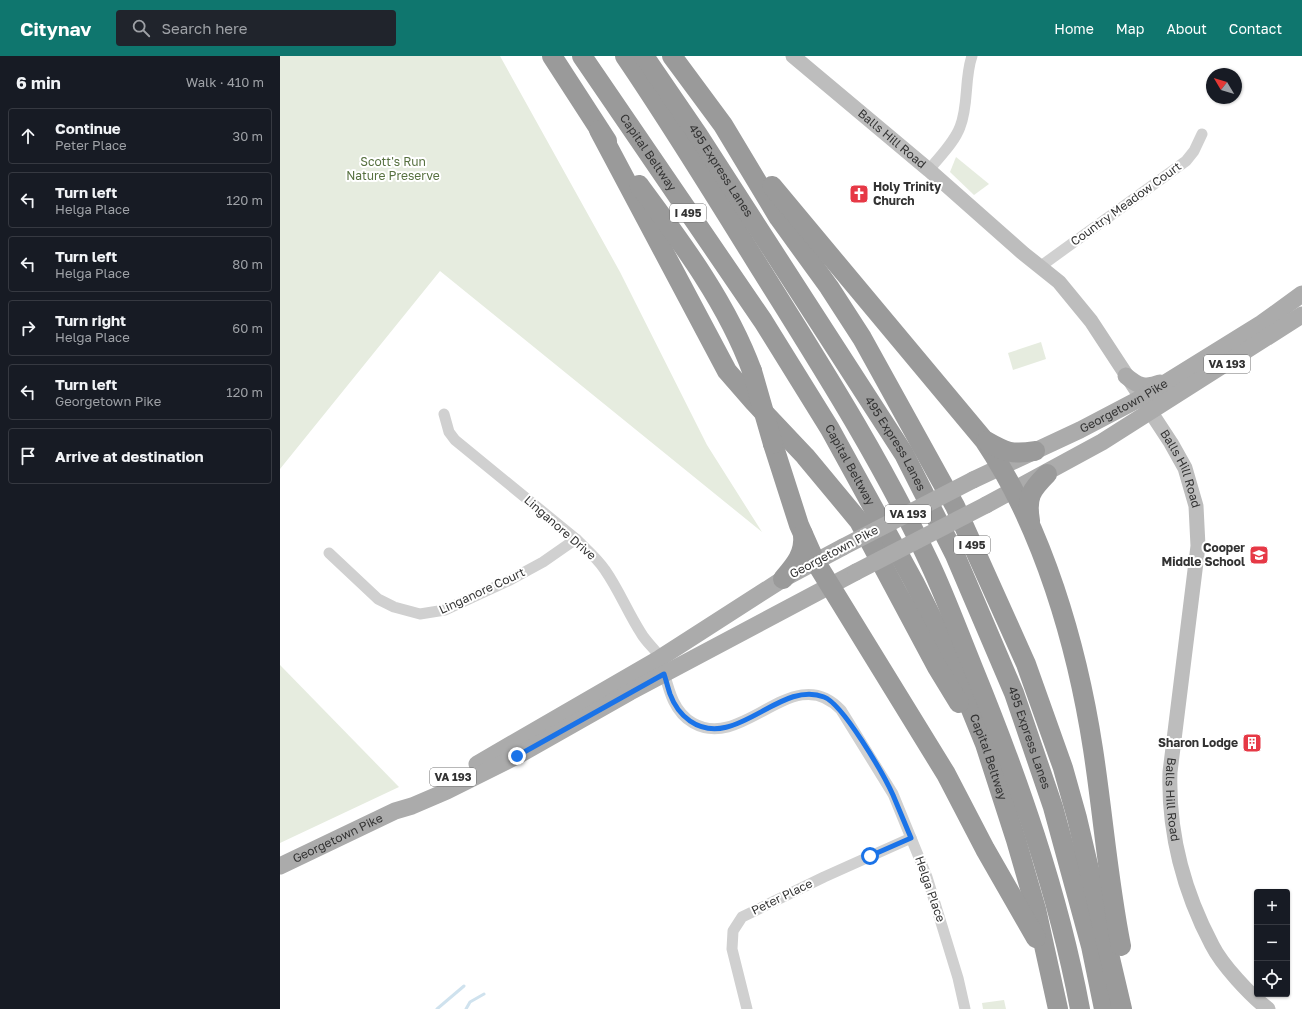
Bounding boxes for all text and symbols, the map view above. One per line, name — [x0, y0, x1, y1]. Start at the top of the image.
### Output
search box — [116, 10, 396, 46]
text: Citynav — [20, 17, 92, 40]
icon: search — [130, 17, 152, 39]
text: Search here — [162, 19, 247, 37]
text: Home — [1054, 20, 1094, 37]
text: Map — [1116, 20, 1144, 37]
text: About — [1166, 20, 1207, 37]
text: Contact — [1229, 20, 1282, 37]
north arrow — [1206, 68, 1242, 104]
text: 6 min — [16, 72, 61, 93]
text: Walk · 410 m — [186, 74, 264, 90]
street label: Balls Hill Road — [855, 106, 929, 171]
street label: Capital Beltway — [617, 111, 680, 194]
text: Continue — [55, 119, 121, 137]
street label: 495 Express Lanes — [686, 121, 757, 220]
icon: ahead — [17, 125, 39, 147]
text: 30 m — [233, 128, 263, 144]
text: Peter Place — [55, 137, 127, 153]
park label: Scott's Run Nature Preserve — [346, 154, 440, 183]
street label: Country Meadow Court — [1067, 158, 1184, 249]
place label: Holy Trinity Church — [873, 179, 942, 208]
text: Turn left — [55, 183, 117, 201]
church icon: Holy Trinity Church — [848, 183, 870, 205]
icon: left — [17, 189, 39, 211]
text: 120 m — [226, 192, 263, 208]
text: Helga Place — [55, 201, 130, 217]
road number: I 495 — [670, 204, 706, 222]
text: Turn left — [55, 247, 117, 265]
icon: left — [17, 253, 39, 275]
text: 80 m — [232, 256, 263, 272]
text: Helga Place — [55, 265, 130, 281]
text: Turn right — [55, 311, 126, 329]
icon: right — [17, 317, 39, 339]
text: 60 m — [232, 320, 263, 336]
text: Helga Place — [55, 329, 130, 345]
road number: VA 193 — [1204, 355, 1250, 373]
text: Turn left — [55, 375, 117, 393]
street label: Georgetown Pike — [1077, 375, 1170, 436]
icon: left — [17, 381, 39, 403]
text: 120 m — [226, 384, 263, 400]
text: Georgetown Pike — [55, 393, 161, 409]
street label: 495 Express Lanes — [862, 393, 929, 493]
street label: Capital Beltway — [822, 421, 879, 508]
street label: Balls Hill Road — [1157, 426, 1204, 509]
icon: arrive — [17, 445, 39, 467]
text: Arrive at destination — [55, 447, 204, 465]
street label: Linganore Drive — [521, 492, 599, 563]
road number: VA 193 — [885, 505, 931, 523]
street label: Georgetown Pike — [787, 522, 881, 581]
road number: I 495 — [954, 536, 990, 554]
place label: Cooper Middle School — [1162, 540, 1245, 569]
school or university icon: Cooper Middle School — [1248, 544, 1270, 566]
street label: Linganore Court — [436, 564, 527, 617]
street label: 495 Express Lanes — [1005, 684, 1054, 791]
street label: Capital Beltway — [967, 712, 1011, 802]
building icon: Sharon Lodge — [1241, 732, 1263, 754]
place label: Sharon Lodge — [1158, 735, 1238, 750]
route end — [508, 747, 526, 765]
street label: Balls Hill Road — [1163, 757, 1183, 843]
road number: VA 193 — [430, 768, 476, 786]
street label: Georgetown Pike — [290, 810, 385, 866]
route start — [861, 847, 879, 865]
street label: Helga Place — [912, 854, 949, 924]
street label: Peter Place — [749, 875, 815, 918]
map controls — [1254, 889, 1290, 997]
button: + — [1254, 889, 1290, 925]
button: − — [1254, 925, 1290, 961]
button: locate — [1254, 961, 1290, 997]

